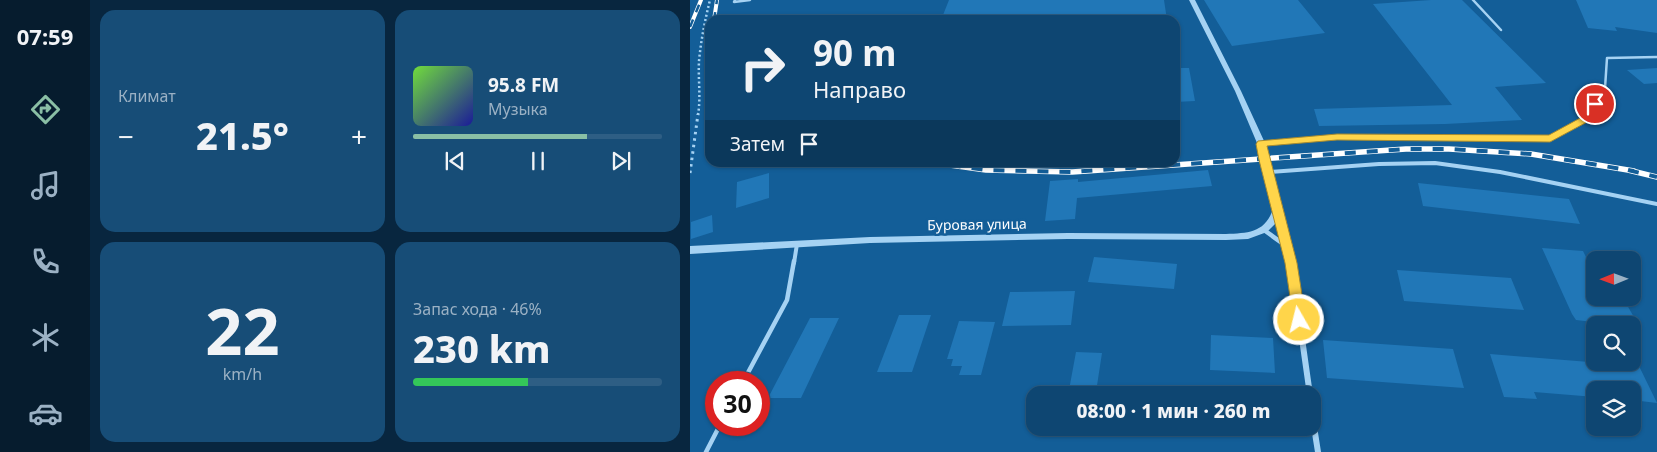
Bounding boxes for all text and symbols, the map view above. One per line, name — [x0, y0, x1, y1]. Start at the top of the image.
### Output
text: 07:59 — [17, 21, 73, 51]
text: 90 m — [813, 29, 896, 76]
icon: right — [730, 35, 795, 100]
text: 95.8 FM — [488, 72, 559, 98]
text: Направо — [813, 74, 906, 104]
pin — [1574, 83, 1616, 125]
text: Климат — [118, 85, 176, 107]
icon: arrive — [1581, 90, 1609, 118]
icon: directions — [28, 92, 63, 127]
text: Музыка — [488, 98, 548, 120]
text: 21.5° — [196, 109, 289, 161]
text: − — [118, 117, 134, 155]
text: + — [351, 117, 367, 155]
icon: arrive — [795, 130, 823, 158]
text: Затем — [730, 131, 785, 157]
icon: previous — [441, 147, 469, 175]
icon: pause — [524, 147, 552, 175]
icon: next — [607, 147, 635, 175]
icon: music — [28, 168, 63, 203]
street label: Буровая улица — [927, 214, 1027, 234]
icon: phone — [28, 244, 63, 279]
north arrow — [1586, 251, 1641, 306]
map controls — [1586, 251, 1641, 436]
text: 22 — [205, 286, 280, 374]
position arrow — [1272, 293, 1324, 345]
text: Запас хода · 46% — [413, 298, 542, 320]
button: search — [1586, 316, 1641, 371]
icon: climate — [28, 320, 63, 355]
text: 230 km — [413, 322, 551, 374]
text: km/h — [223, 363, 262, 385]
speed limit sign: 30 — [705, 371, 770, 436]
button: layers — [1586, 381, 1641, 436]
icon: car — [28, 396, 63, 431]
text: 08:00 · 1 мин · 260 m — [1077, 398, 1270, 424]

